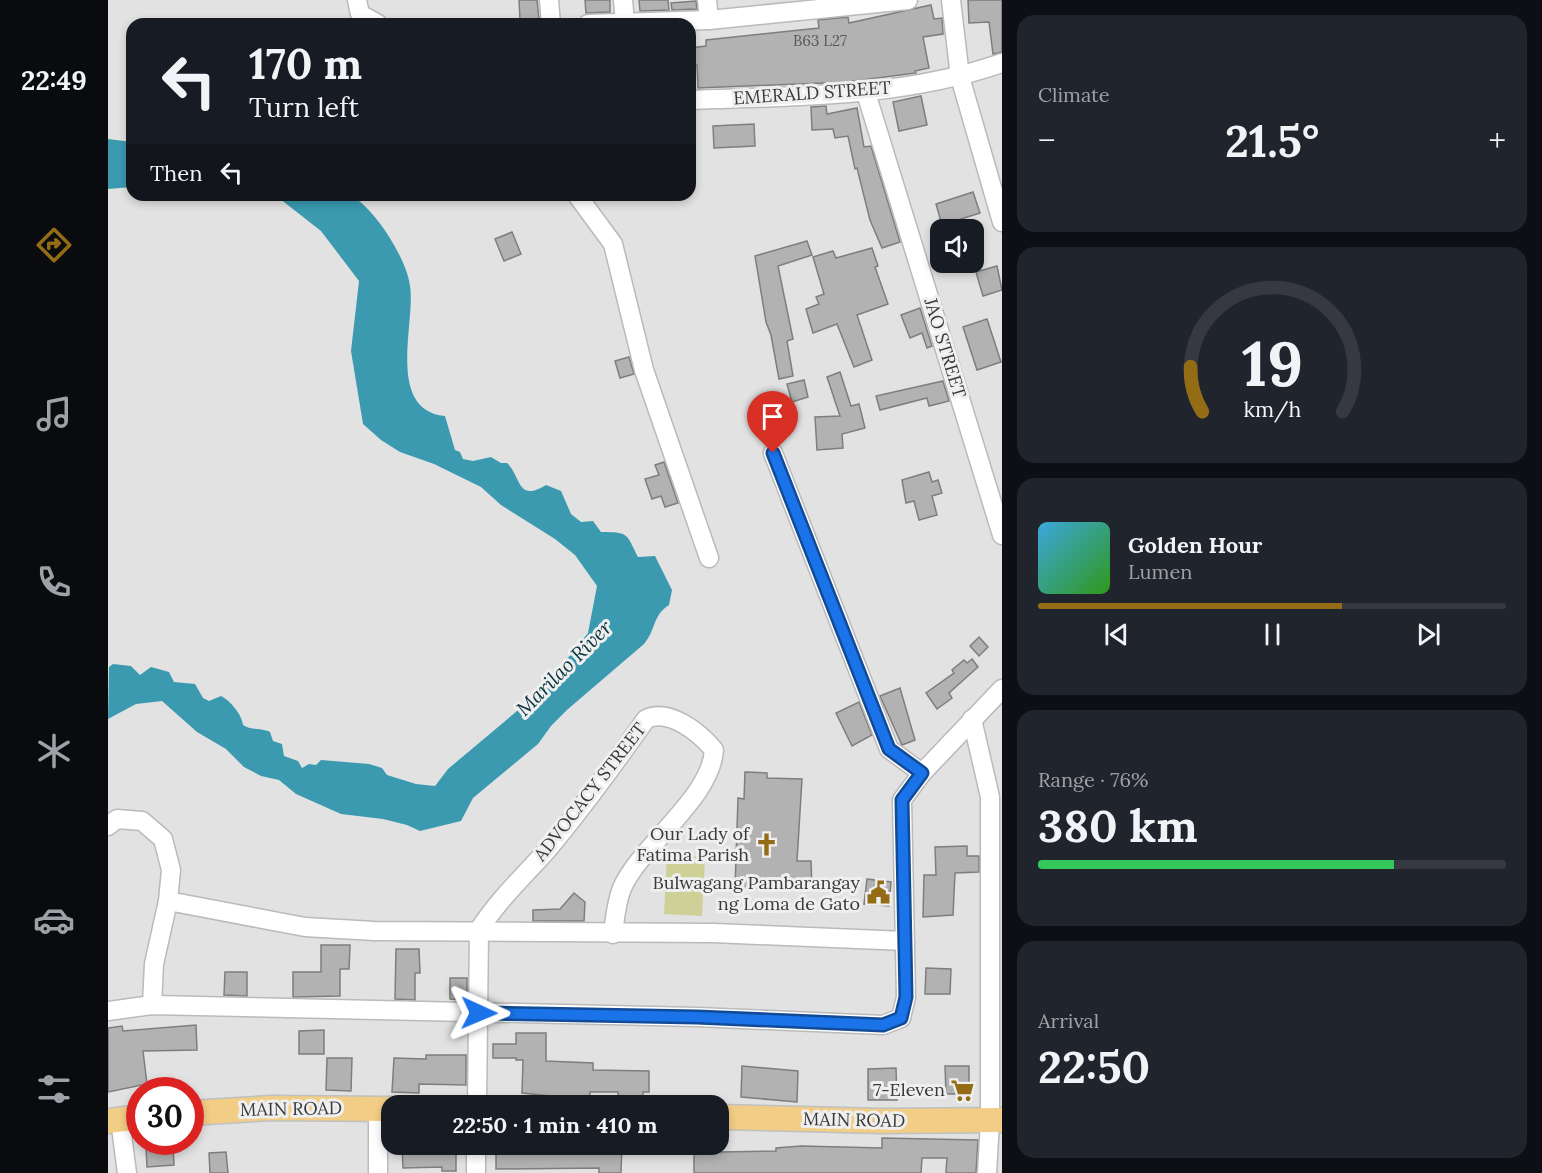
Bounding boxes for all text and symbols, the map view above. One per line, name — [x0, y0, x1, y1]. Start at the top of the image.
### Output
house number: B63 L27 — [793, 31, 847, 50]
text: 170 m — [249, 37, 362, 91]
icon: left — [150, 42, 228, 120]
text: 22:49 — [21, 63, 87, 97]
street label: EMERALD STREET — [732, 75, 892, 109]
text: Climate — [1038, 82, 1110, 107]
text: Turn left — [249, 90, 359, 124]
text: 21.5° — [1225, 112, 1319, 169]
text: − — [1038, 119, 1056, 161]
text: + — [1488, 119, 1506, 161]
icon: left — [215, 156, 248, 189]
text: Then — [150, 159, 203, 187]
map controls — [930, 219, 984, 273]
button: sound — [930, 219, 984, 273]
icon: directions — [33, 224, 75, 266]
street label: JAO STREET — [919, 294, 972, 401]
text: 19 — [1241, 323, 1303, 403]
pin — [747, 391, 798, 453]
icon: music — [33, 393, 75, 435]
text: km/h — [1243, 395, 1301, 423]
icon: arrive — [756, 400, 789, 433]
text: Golden Hour — [1128, 531, 1262, 559]
text: Lumen — [1128, 559, 1192, 584]
icon: phone — [33, 561, 75, 603]
water label: Marilao River — [511, 614, 617, 721]
icon: previous — [1100, 618, 1133, 651]
icon: pause — [1256, 618, 1289, 651]
icon: next — [1412, 618, 1445, 651]
street label: ADVOCACY STREET — [528, 717, 651, 866]
icon: climate — [33, 730, 75, 772]
text: Range · 76% — [1038, 767, 1149, 792]
text: 380 km — [1038, 797, 1198, 854]
place label: Our Lady of Fatima Parish — [637, 822, 751, 866]
church icon: Our Lady of Fatima Parish — [754, 831, 780, 857]
place label: Bulwagang Pambarangay ng Loma de Gato — [653, 871, 860, 915]
public building icon: Bulwagang Pambarangay ng Loma de Gato — [865, 880, 891, 906]
icon: car — [33, 899, 75, 941]
position arrow — [447, 981, 511, 1045]
text: Arrival — [1038, 1008, 1099, 1033]
text: 22:50 — [1038, 1038, 1150, 1095]
icon: filters — [33, 1068, 75, 1110]
speed limit sign: 30 — [126, 1077, 204, 1155]
supermarket icon: 7-Eleven — [950, 1077, 976, 1103]
place label: 7-Eleven — [873, 1078, 945, 1101]
street label: MAIN ROAD — [240, 1096, 342, 1121]
street label: MAIN ROAD — [803, 1107, 905, 1132]
text: 22:50 · 1 min · 410 m — [452, 1111, 658, 1139]

